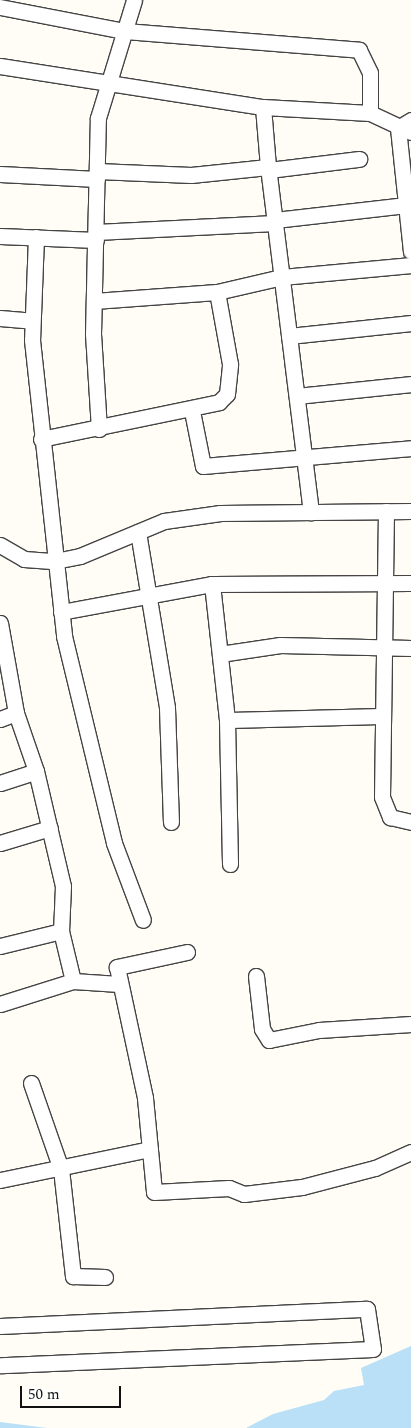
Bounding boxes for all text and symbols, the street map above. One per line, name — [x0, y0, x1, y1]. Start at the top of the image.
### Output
scale bar — [22, 1376, 124, 1408]
text: 50 m — [28, 1383, 60, 1406]

